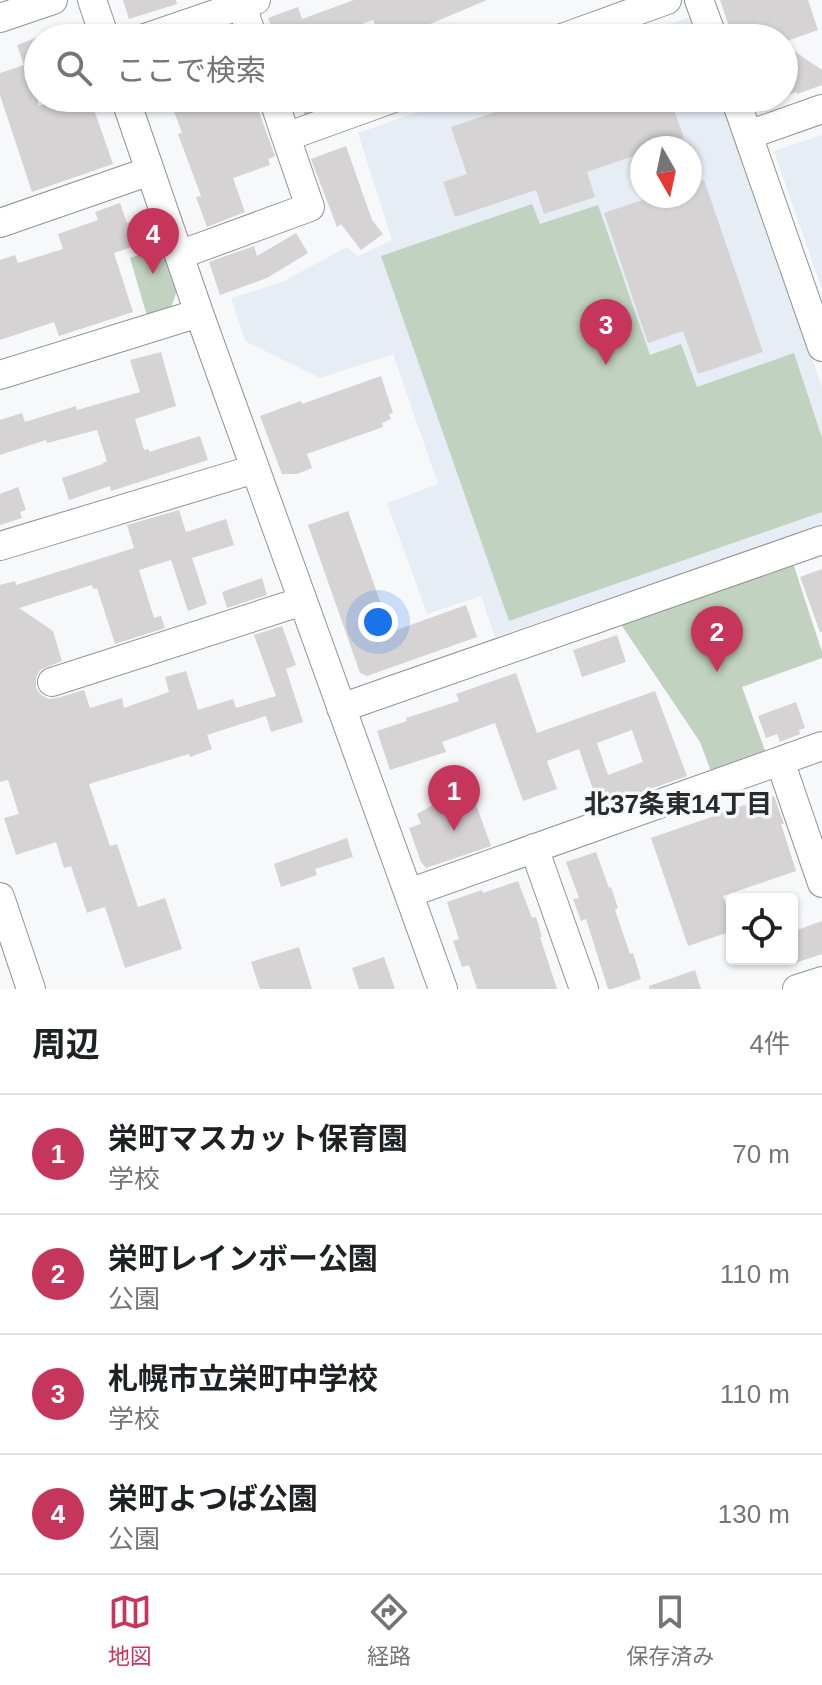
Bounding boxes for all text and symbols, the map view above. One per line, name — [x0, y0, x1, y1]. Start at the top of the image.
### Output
search box — [24, 24, 798, 112]
icon: search — [52, 46, 96, 90]
text: ここで検索 — [116, 54, 266, 87]
north arrow — [630, 136, 702, 208]
pin: 4 — [127, 208, 179, 274]
pin: 3 — [580, 299, 632, 365]
your location — [358, 602, 398, 642]
pin: 2 — [691, 606, 743, 672]
pin: 1 — [428, 765, 480, 831]
district label: 北37条東14丁目 — [584, 789, 772, 819]
map controls — [726, 893, 798, 965]
button: locate — [726, 893, 798, 965]
text: 周辺 — [32, 1025, 100, 1063]
text: 4件 — [750, 1029, 790, 1059]
text: 栄町マスカット保育園 — [108, 1122, 408, 1155]
text: 1 — [51, 1139, 65, 1169]
text: 70 m — [732, 1139, 790, 1169]
text: 学校 — [108, 1164, 160, 1194]
text: 栄町レインボー公園 — [108, 1242, 378, 1275]
text: 2 — [51, 1259, 65, 1289]
text: 110 m — [720, 1259, 790, 1289]
text: 公園 — [108, 1284, 160, 1314]
text: 札幌市立栄町中学校 — [108, 1362, 378, 1395]
text: 3 — [51, 1379, 65, 1409]
text: 110 m — [720, 1379, 790, 1409]
text: 学校 — [108, 1404, 160, 1434]
text: 栄町よつば公園 — [108, 1482, 318, 1515]
text: 4 — [51, 1499, 65, 1529]
text: 130 m — [718, 1499, 790, 1529]
text: 公園 — [108, 1524, 160, 1554]
tab: 地図 — [108, 1590, 152, 1670]
tab: 経路 — [367, 1590, 411, 1670]
tab: 保存済み — [626, 1590, 714, 1670]

